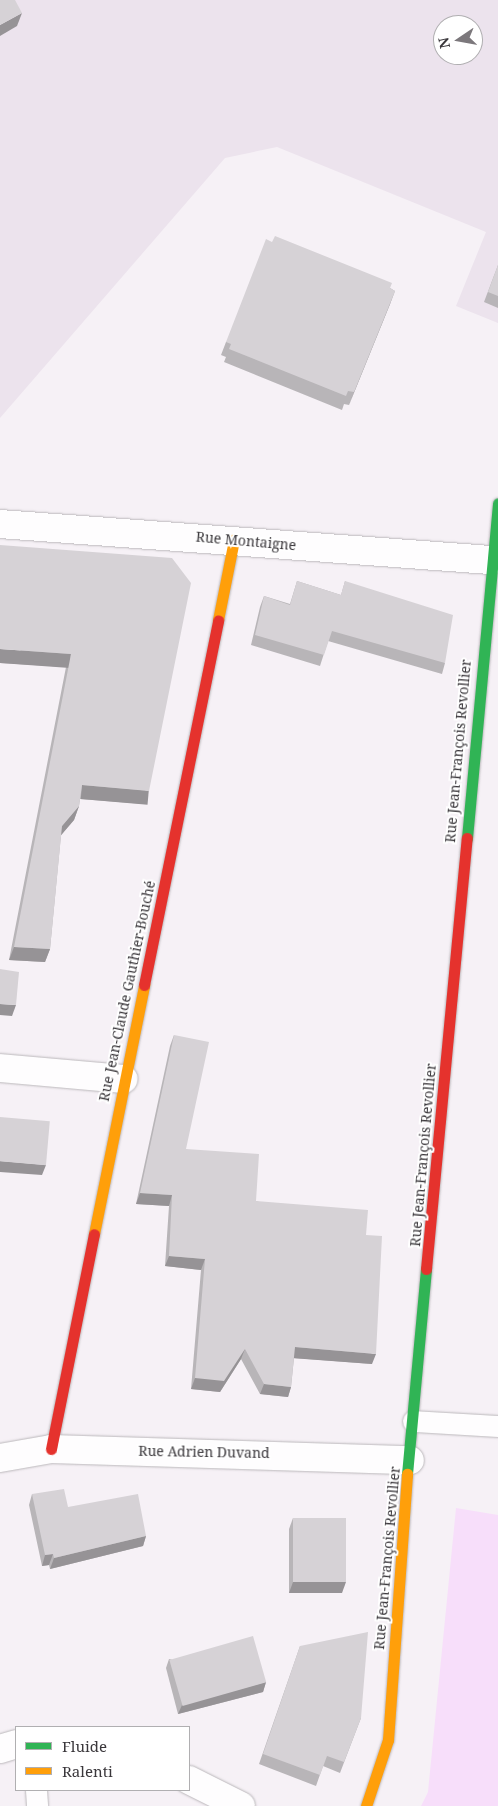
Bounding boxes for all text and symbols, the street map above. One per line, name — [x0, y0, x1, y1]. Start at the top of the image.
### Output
north arrow — [433, 15, 483, 65]
text: N — [433, 36, 454, 50]
street label: Rue Montaigne — [195, 528, 297, 554]
street label: Rue Jean-François Revollier — [442, 659, 474, 843]
street label: Rue Jean-Claude Gauthier-Bouché — [95, 879, 159, 1103]
street label: Rue Jean-François Revollier — [407, 1063, 439, 1247]
street label: Rue Adrien Duvand — [138, 1442, 270, 1462]
street label: Rue Jean-François Revollier — [371, 1466, 403, 1650]
legend — [15, 1726, 190, 1791]
text: Fluide — [62, 1736, 107, 1756]
text: Ralenti — [62, 1761, 113, 1781]

